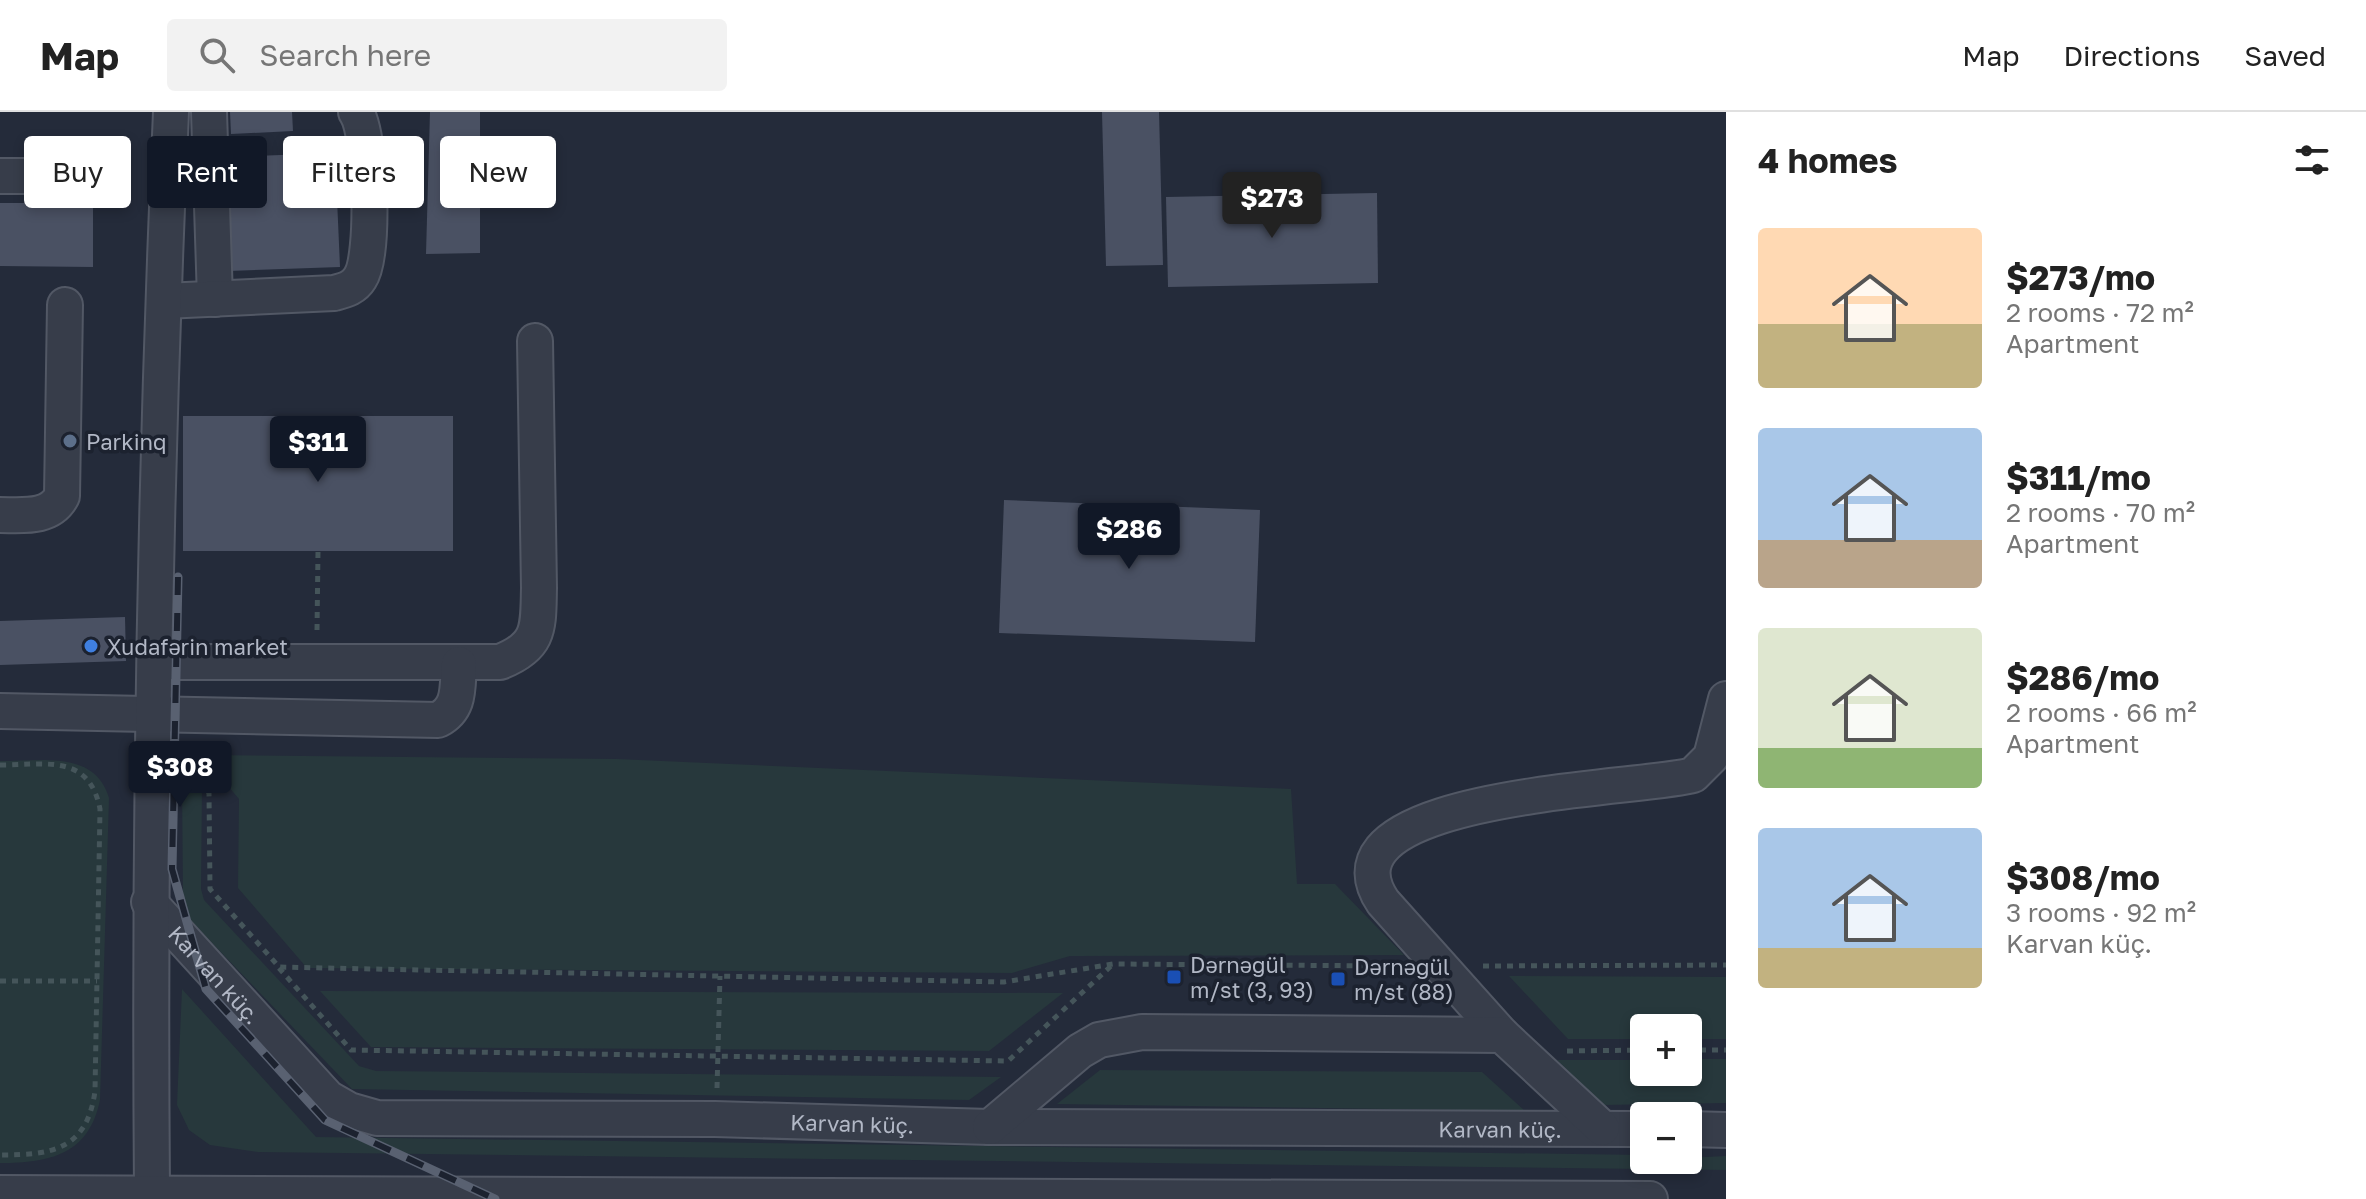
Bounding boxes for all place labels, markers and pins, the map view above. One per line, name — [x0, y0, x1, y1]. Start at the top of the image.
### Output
pin: $273 — [1225, 172, 1319, 240]
pin: $311 — [271, 416, 365, 484]
place label: Parkinq — [86, 428, 167, 455]
marker: Parkinq — [61, 432, 79, 450]
pin: $286 — [1082, 503, 1176, 571]
place label: Xudafərin market — [107, 633, 288, 660]
marker: Xudafərin market — [82, 637, 100, 655]
pin: $308 — [133, 741, 227, 809]
place label: Dərnəgül m/st (3, 93) — [1190, 951, 1314, 1003]
place label: Dərnəgül m/st (88) — [1354, 953, 1454, 1005]
marker: Dərnəgül m/st (3, 93) — [1165, 968, 1183, 986]
marker: Dərnəgül m/st (88) — [1329, 970, 1347, 988]

